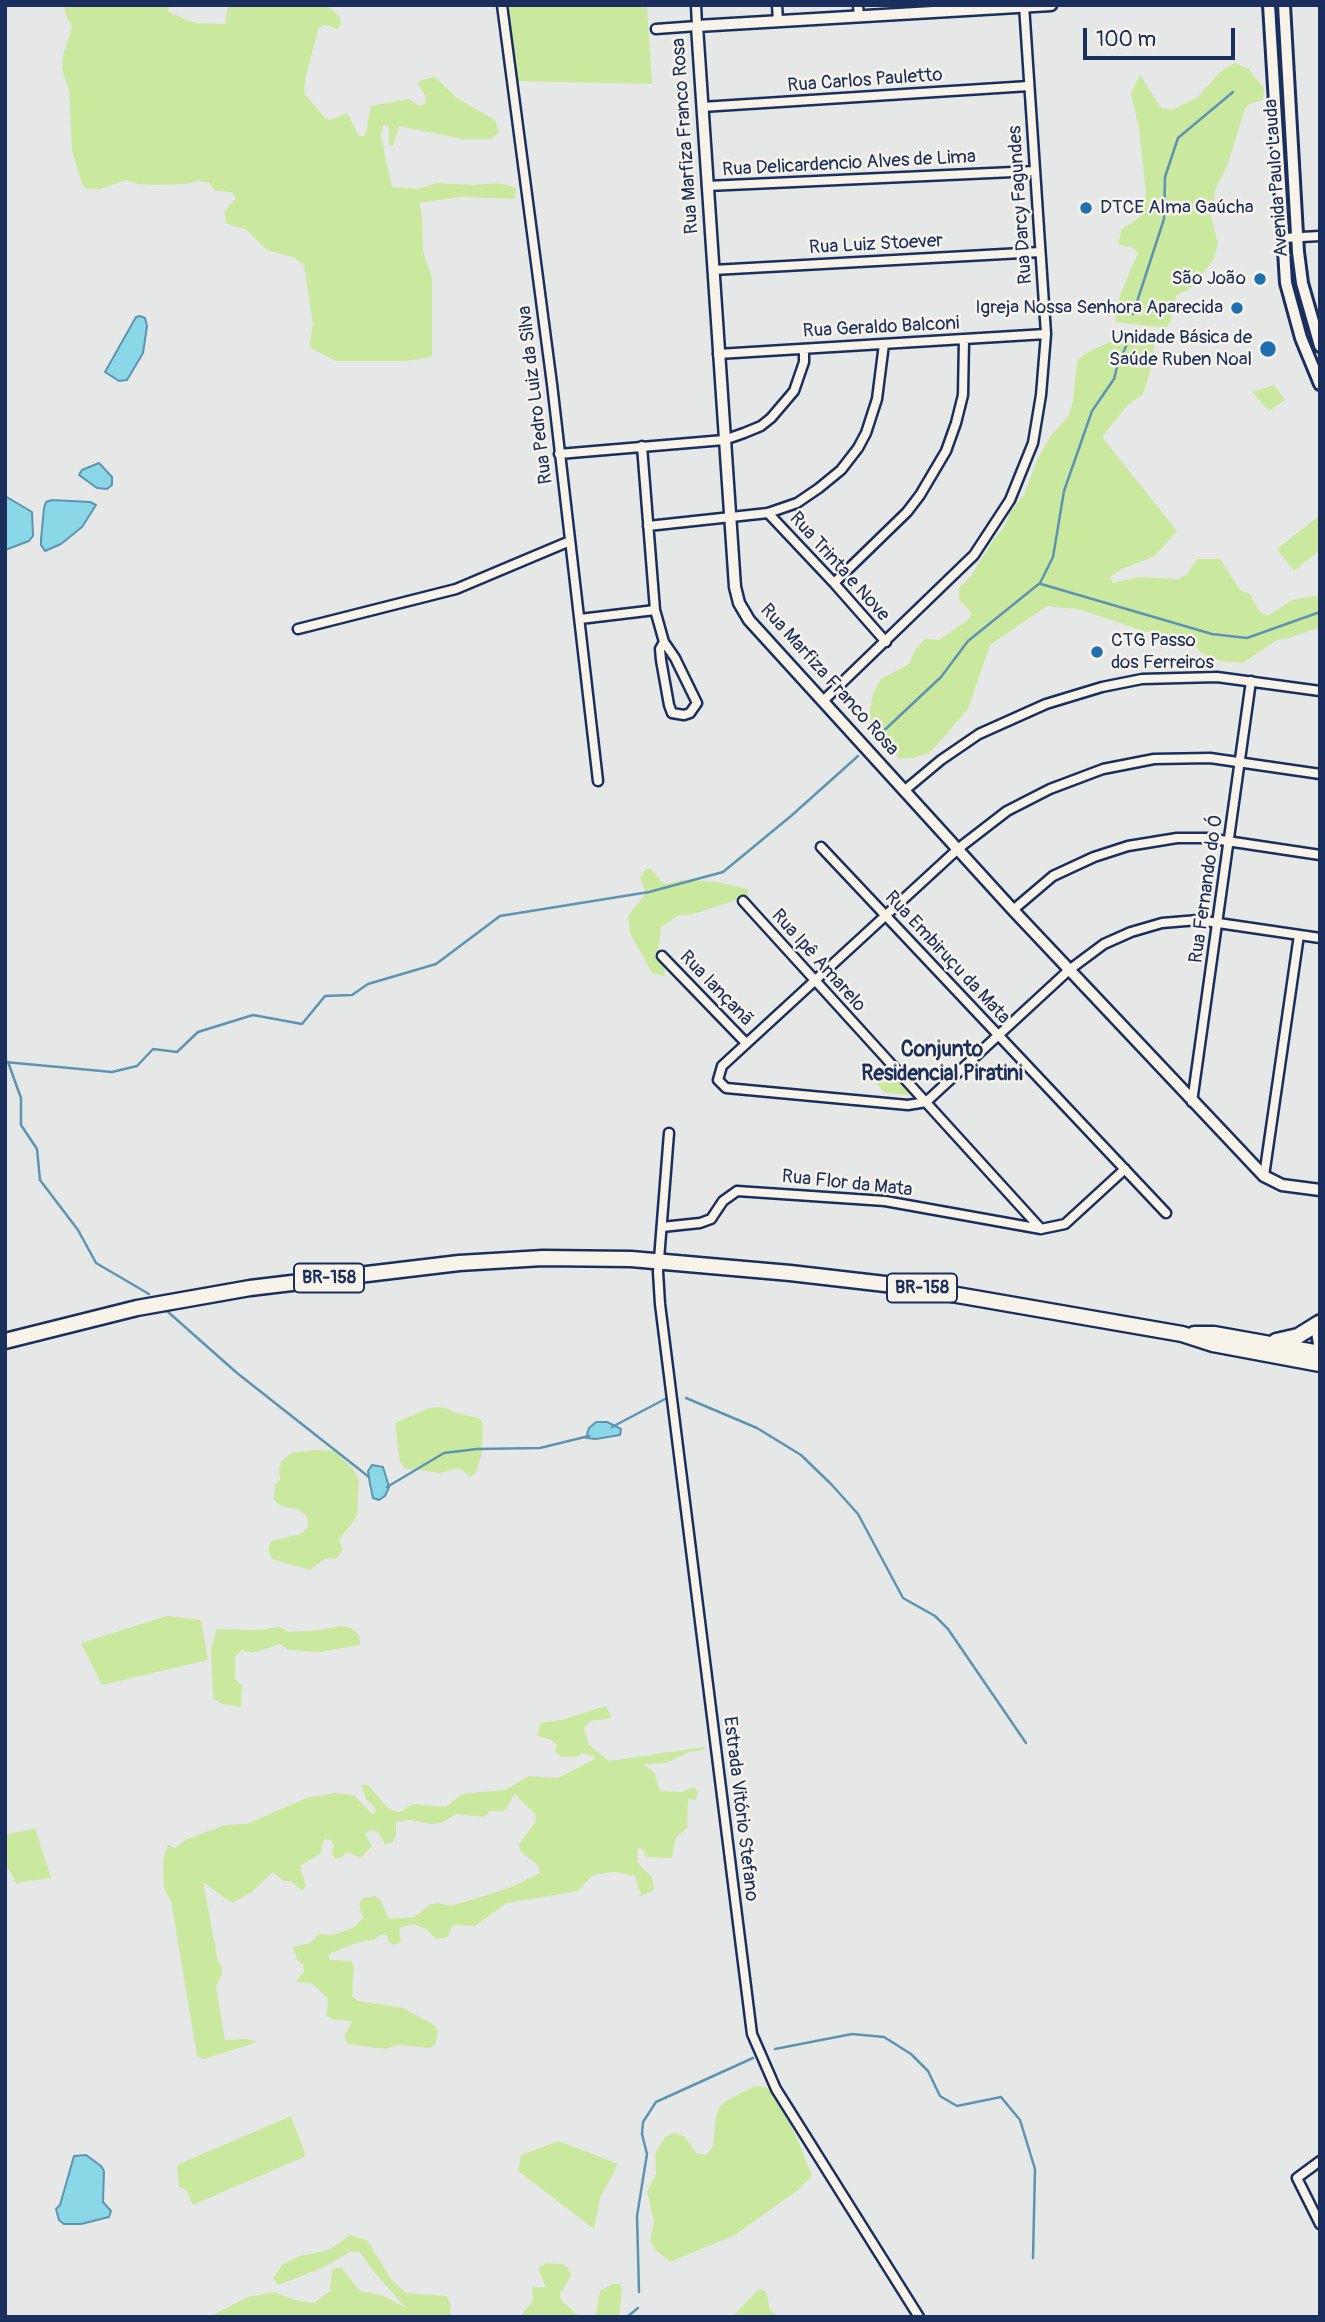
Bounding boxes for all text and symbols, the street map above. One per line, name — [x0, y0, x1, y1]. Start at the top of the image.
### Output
scale bar — [1087, 14, 1239, 58]
text: 100 m — [1096, 26, 1156, 53]
street label: Rua Marfiza Franco Rosa — [668, 37, 704, 235]
street label: Rua Carlos Pauletto — [787, 64, 943, 98]
street label: Avenida Paulo Lauda — [1260, 98, 1294, 258]
street label: Rua Darcy Fagundes — [1004, 125, 1038, 285]
street label: Rua Delicardencio Alves de Lima — [722, 146, 976, 182]
place label: DTCE Alma Gaúcha — [1100, 197, 1254, 219]
marker: DTCE Alma Gaúcha — [1078, 200, 1094, 216]
street label: Rua Luiz Stoever — [808, 230, 944, 260]
place label: São João — [1171, 268, 1246, 290]
marker: São João — [1252, 271, 1268, 287]
place label: Igreja Nossa Senhora Aparecida — [975, 297, 1223, 319]
marker: Igreja Nossa Senhora Aparecida — [1229, 300, 1245, 316]
street label: Rua Pedro Luiz da Silva — [514, 304, 558, 486]
street label: Rua Geraldo Balconi — [802, 313, 960, 343]
place label: Unidade Básica de Saúde Ruben Noal — [1109, 327, 1252, 371]
marker: Unidade Básica de Saúde Ruben Noal — [1258, 339, 1278, 359]
street label: Rua Trinta e Nove — [784, 508, 894, 626]
street label: Rua Marfiza Franco Rosa — [755, 599, 903, 761]
place label: CTG Passo dos Ferreiros — [1111, 630, 1214, 674]
marker: CTG Passo dos Ferreiros — [1089, 644, 1105, 660]
street label: Rua Fernando do Ó — [1185, 813, 1229, 965]
street label: Rua Embiruçu da Mata — [879, 887, 1015, 1029]
street label: Rua Ipê Amarelo — [766, 905, 870, 1017]
street label: Rua Iançanã — [674, 946, 758, 1032]
district label: Conjunto Residencial Piratini — [861, 1038, 1023, 1088]
street label: Rua Flor da Mata — [781, 1166, 913, 1202]
road number: BR-158 — [294, 1264, 364, 1293]
road number: BR-158 — [887, 1274, 957, 1302]
street label: Estrada Vitório Stefano — [717, 1715, 763, 1903]

